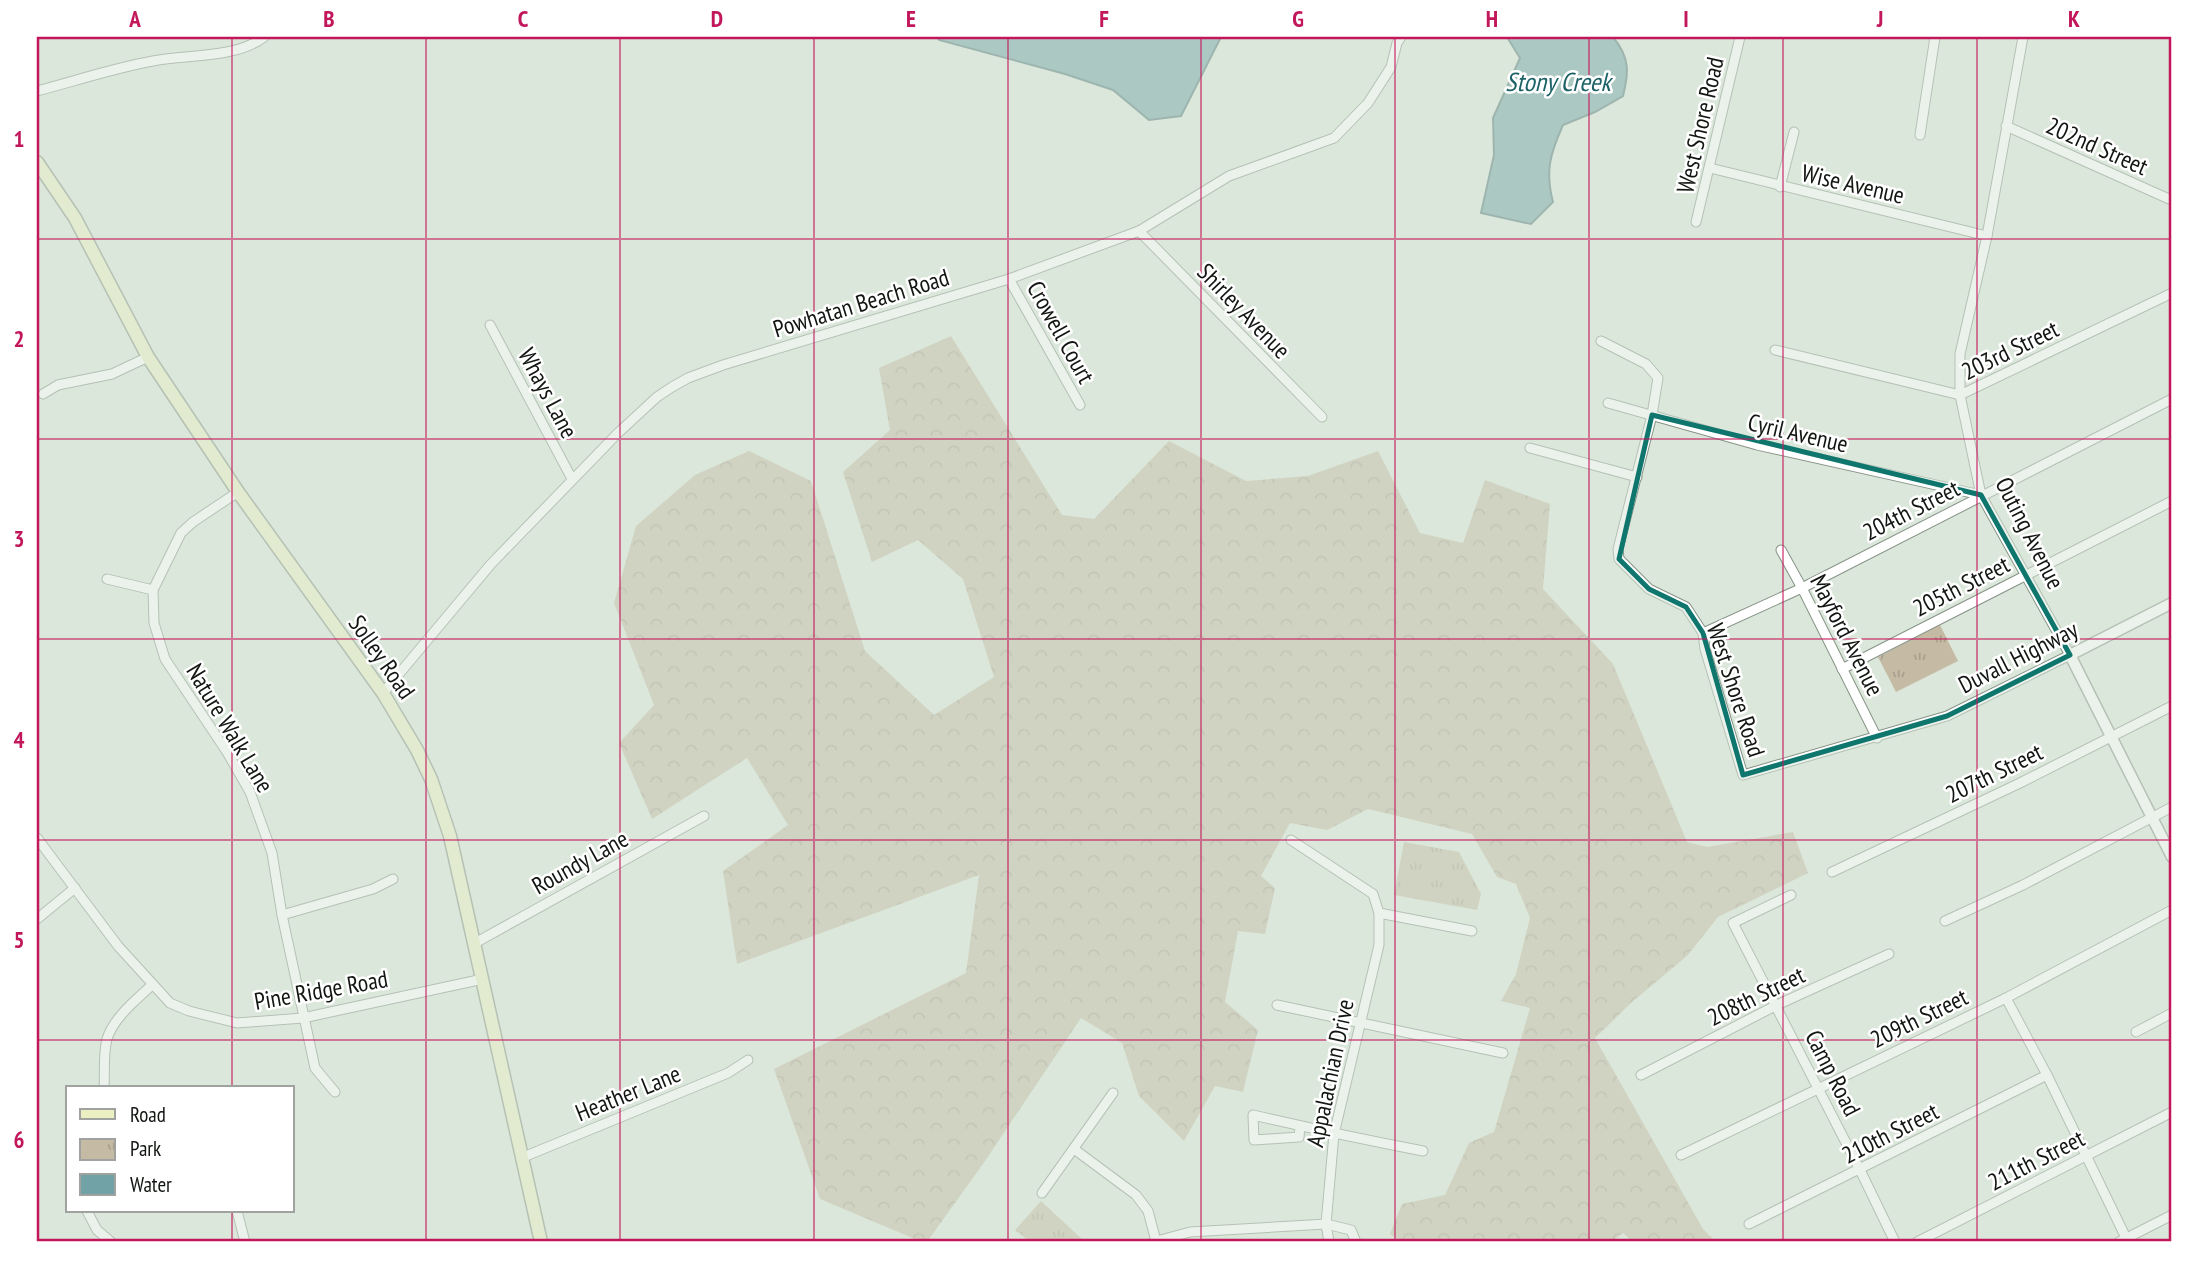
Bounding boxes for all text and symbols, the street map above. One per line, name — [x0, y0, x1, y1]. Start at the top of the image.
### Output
text: A — [128, 4, 141, 33]
text: B — [323, 4, 335, 33]
text: C — [518, 4, 529, 33]
text: D — [711, 4, 723, 33]
text: E — [906, 4, 916, 33]
text: F — [1099, 4, 1109, 33]
text: G — [1292, 4, 1304, 33]
text: H — [1486, 4, 1498, 33]
text: I — [1683, 4, 1689, 33]
text: J — [1876, 4, 1883, 33]
text: K — [2068, 4, 2080, 33]
street label: West Shore Road — [1669, 54, 1731, 196]
water label: Stony Creek — [1505, 65, 1614, 98]
street label: 202nd Street — [2041, 110, 2153, 182]
text: 1 — [14, 124, 25, 153]
street label: Wise Avenue — [1799, 157, 1907, 211]
street label: Shirley Avenue — [1191, 257, 1297, 365]
street label: Powhatan Beach Road — [769, 262, 953, 344]
street label: Crowell Court — [1020, 275, 1102, 389]
street label: 203rd Street — [1956, 313, 2064, 387]
text: 2 — [14, 324, 25, 353]
street label: Whays Lane — [511, 342, 585, 444]
street label: Cyril Avenue — [1745, 406, 1851, 460]
street label: 204th Street — [1857, 472, 1965, 547]
street label: Outing Avenue — [1989, 472, 2071, 594]
text: 3 — [14, 524, 25, 553]
street label: 205th Street — [1907, 548, 2015, 623]
street label: Mayford Avenue — [1803, 569, 1891, 701]
street label: Solley Road — [342, 609, 422, 705]
street label: Duvall Highway — [1953, 614, 2083, 700]
street label: West Shore Road — [1700, 619, 1772, 761]
street label: Nature Walk Lane — [179, 658, 281, 798]
text: 4 — [14, 725, 25, 754]
street label: 207th Street — [1940, 736, 2048, 810]
street label: Roundy Lane — [526, 823, 634, 901]
text: 5 — [14, 925, 25, 954]
street label: 208th Street — [1702, 959, 1810, 1033]
street label: Pine Ridge Road — [252, 963, 390, 1017]
street label: 209th Street — [1865, 981, 1973, 1055]
street label: Appalachian Drive — [1299, 996, 1361, 1150]
street label: Camp Road — [1798, 1025, 1868, 1121]
street label: Heather Lane — [571, 1058, 685, 1128]
legend — [66, 1086, 294, 1212]
street label: 210th Street — [1836, 1095, 1944, 1170]
text: Road — [130, 1101, 166, 1128]
street label: 211th Street — [1982, 1122, 2090, 1197]
text: 6 — [14, 1125, 25, 1154]
text: Park — [130, 1135, 161, 1162]
text: Water — [130, 1171, 172, 1198]

